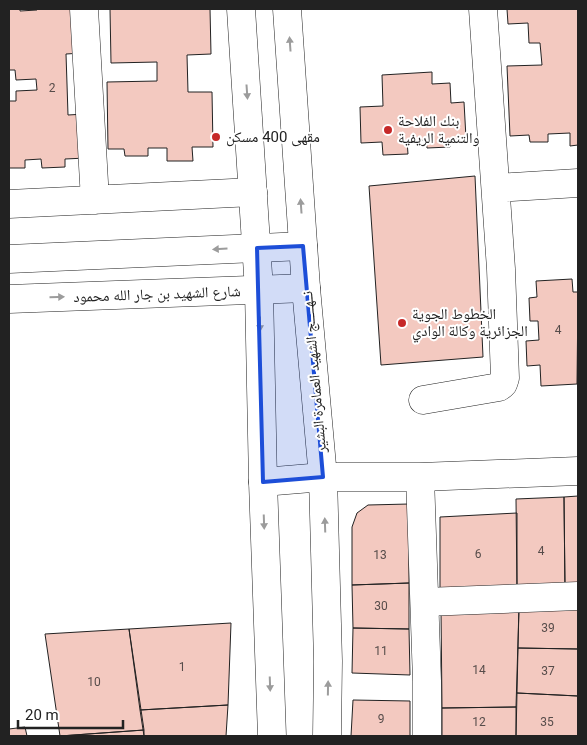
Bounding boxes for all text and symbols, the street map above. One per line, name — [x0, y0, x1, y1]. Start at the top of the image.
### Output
one-way arrow — [285, 36, 293, 52]
house number: 2 — [49, 81, 56, 95]
one-way arrow — [243, 85, 251, 101]
place label: بنك الفلاحة والتنمية الريفية — [398, 112, 480, 147]
marker: بنك الفلاحة والتنمية الريفية — [382, 124, 394, 136]
place label: مقهى 400 مسكن — [226, 128, 320, 147]
marker: مقهى 400 مسكن — [210, 131, 222, 143]
one-way arrow — [296, 198, 304, 214]
one-way arrow — [211, 246, 227, 254]
street label: شارع الشهيد بن جار الله محمود — [73, 282, 241, 307]
street label: نــهـــــج الشهيد العمامرة البشير — [298, 290, 331, 455]
one-way arrow — [50, 293, 66, 301]
place label: الخطوط الجوية الجزائرية وكالة الوادي — [412, 305, 528, 343]
one-way arrow — [256, 317, 264, 333]
marker: الخطوط الجوية الجزائرية وكالة الوادي — [396, 317, 408, 329]
house number: 4 — [555, 323, 562, 337]
one-way arrow — [260, 514, 268, 530]
one-way arrow — [321, 517, 329, 533]
house number: 4 — [538, 544, 545, 558]
house number: 6 — [475, 547, 482, 561]
house number: 13 — [373, 548, 387, 562]
house number: 30 — [374, 599, 388, 613]
house number: 39 — [541, 621, 555, 635]
house number: 11 — [374, 644, 388, 658]
house number: 1 — [179, 660, 185, 674]
house number: 14 — [472, 663, 486, 677]
house number: 37 — [541, 664, 555, 678]
house number: 10 — [87, 675, 101, 689]
one-way arrow — [266, 677, 274, 693]
one-way arrow — [324, 679, 332, 695]
scale bar — [18, 698, 122, 730]
text: 20 m — [25, 706, 59, 724]
house number: 9 — [378, 712, 384, 726]
house number: 12 — [472, 715, 486, 729]
house number: 35 — [540, 715, 554, 729]

